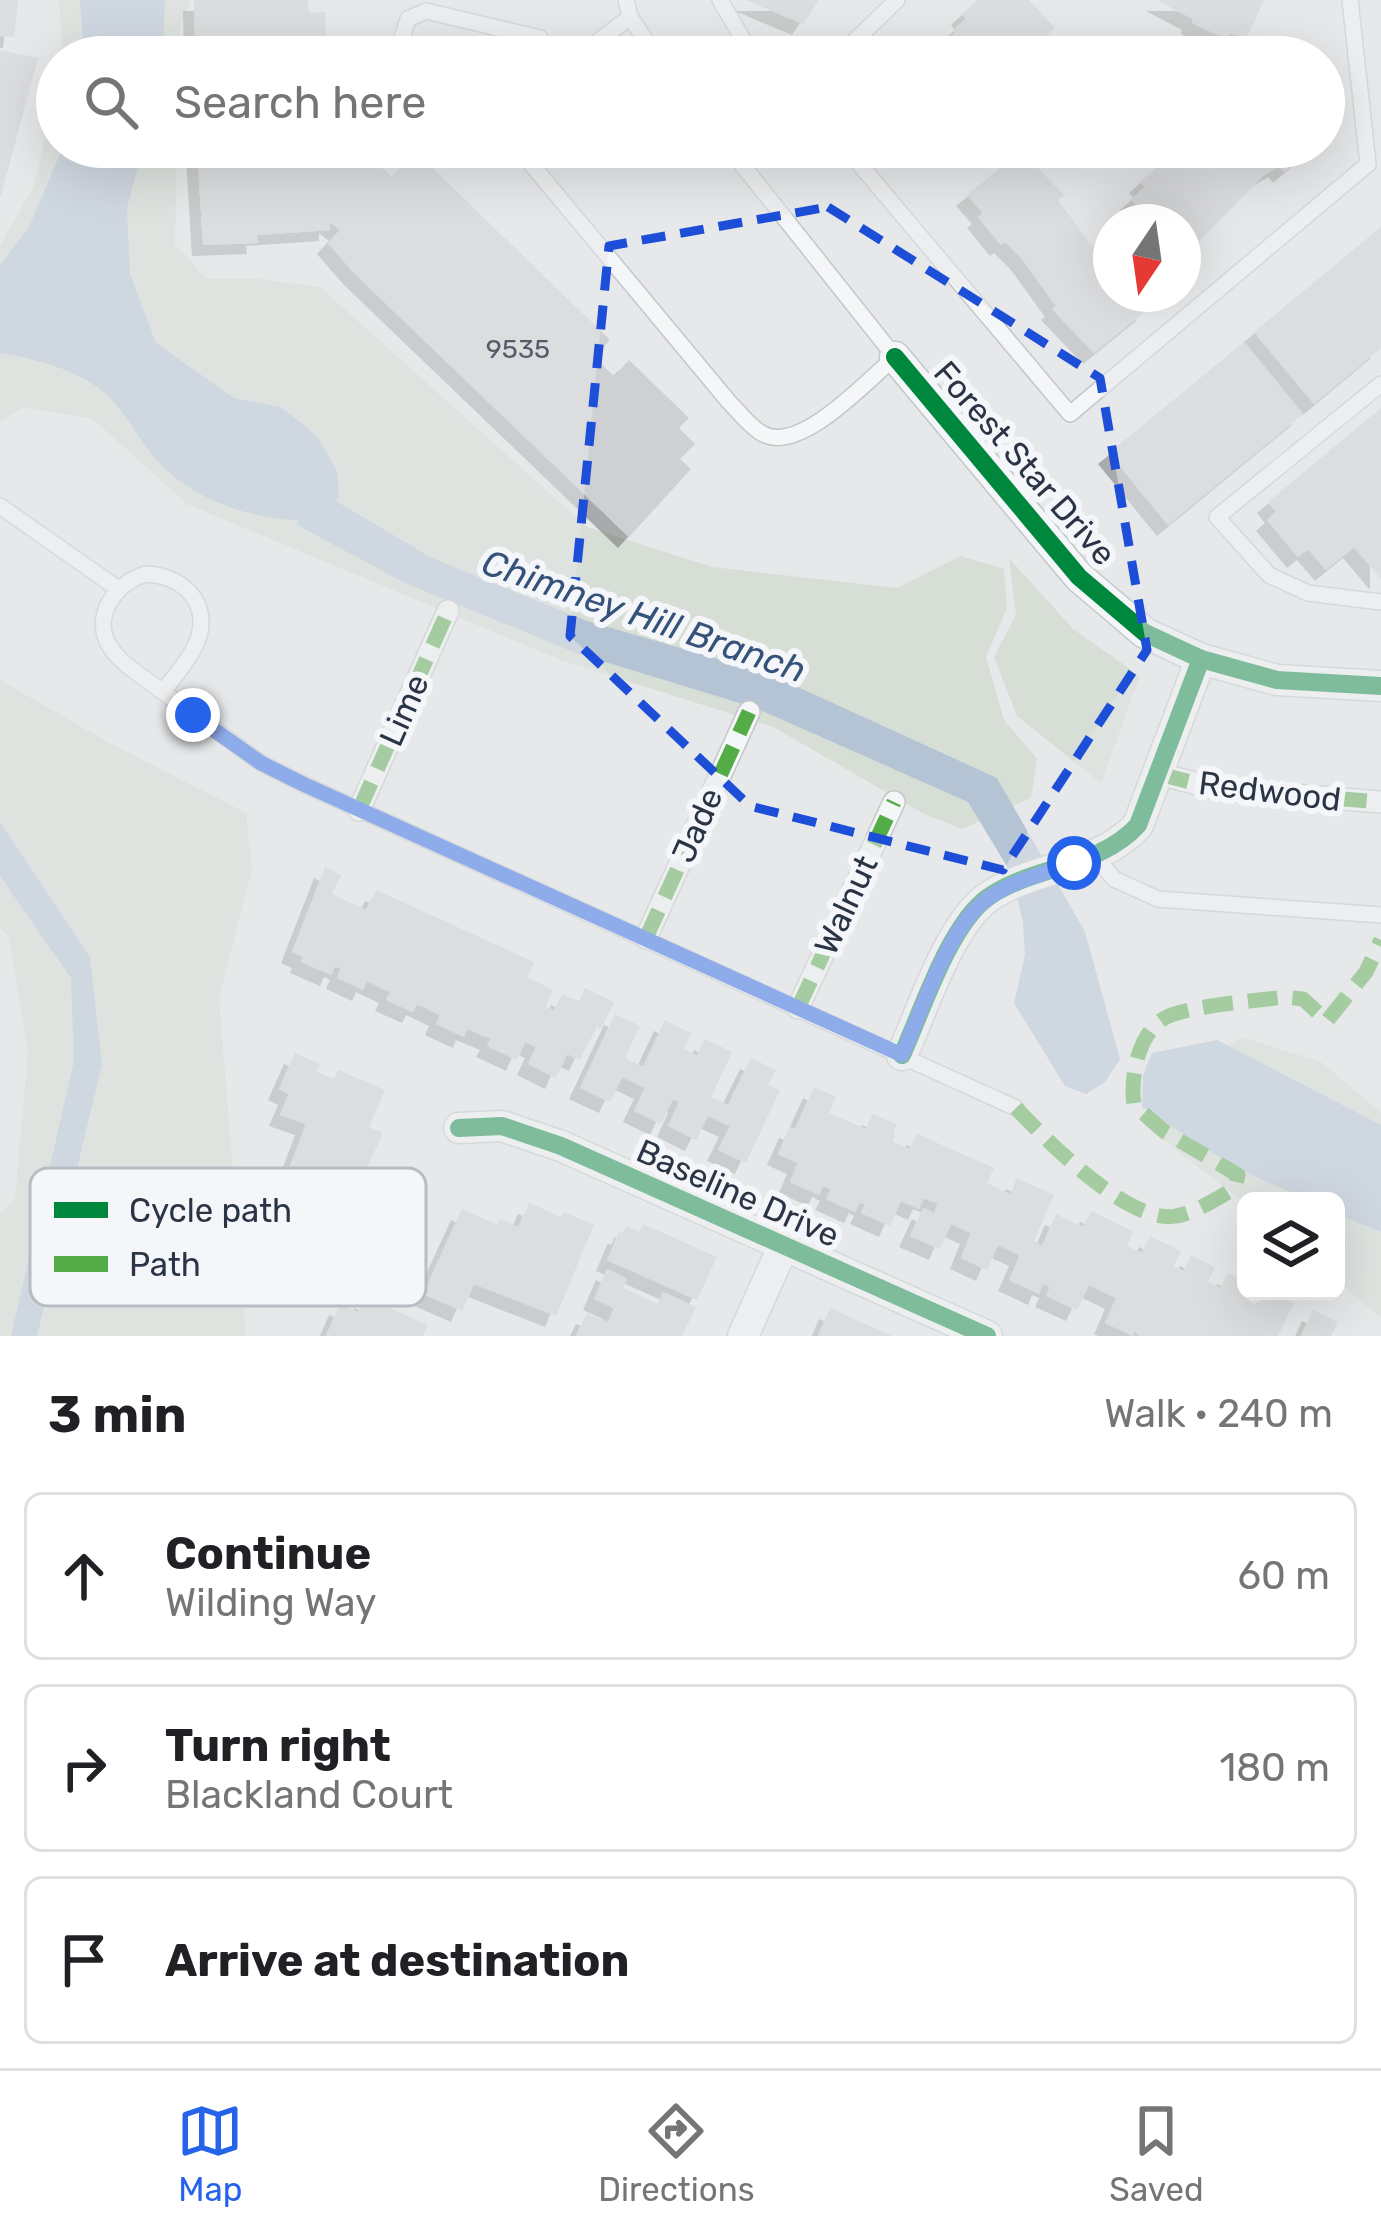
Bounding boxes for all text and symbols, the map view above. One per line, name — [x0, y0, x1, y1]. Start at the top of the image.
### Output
search box — [36, 36, 1345, 168]
icon: search — [78, 69, 144, 135]
text: Search here — [174, 76, 426, 129]
north arrow — [1093, 204, 1201, 312]
house number: 9535 — [486, 333, 550, 365]
street label: Forest Star Drive — [926, 353, 1124, 573]
water label: Chimney Hill Branch — [477, 540, 811, 692]
street label: Lime — [371, 668, 437, 752]
route end — [166, 688, 220, 742]
street label: Redwood — [1197, 763, 1343, 819]
street label: Jade — [664, 782, 730, 868]
route start — [1047, 836, 1101, 890]
street label: Walnut — [806, 849, 886, 961]
street label: Baseline Drive — [631, 1131, 845, 1255]
legend — [30, 1168, 426, 1306]
text: Cycle path — [129, 1191, 292, 1230]
map controls — [1237, 1192, 1345, 1300]
button: layers — [1237, 1192, 1345, 1300]
text: Path — [129, 1245, 201, 1284]
text: 3 min — [48, 1384, 187, 1445]
text: Walk · 240 m — [1104, 1391, 1333, 1437]
text: Continue — [165, 1527, 371, 1580]
icon: ahead — [51, 1543, 117, 1609]
text: 60 m — [1237, 1553, 1330, 1599]
text: Wilding Way — [165, 1580, 377, 1626]
text: Turn right — [165, 1719, 391, 1772]
icon: right — [51, 1735, 117, 1801]
text: 180 m — [1220, 1745, 1330, 1791]
text: Blackland Court — [165, 1772, 453, 1818]
icon: arrive — [51, 1927, 117, 1993]
text: Arrive at destination — [165, 1934, 630, 1987]
tab: Map — [177, 2098, 243, 2209]
tab: Directions — [598, 2098, 755, 2209]
tab: Saved — [1109, 2098, 1204, 2209]

